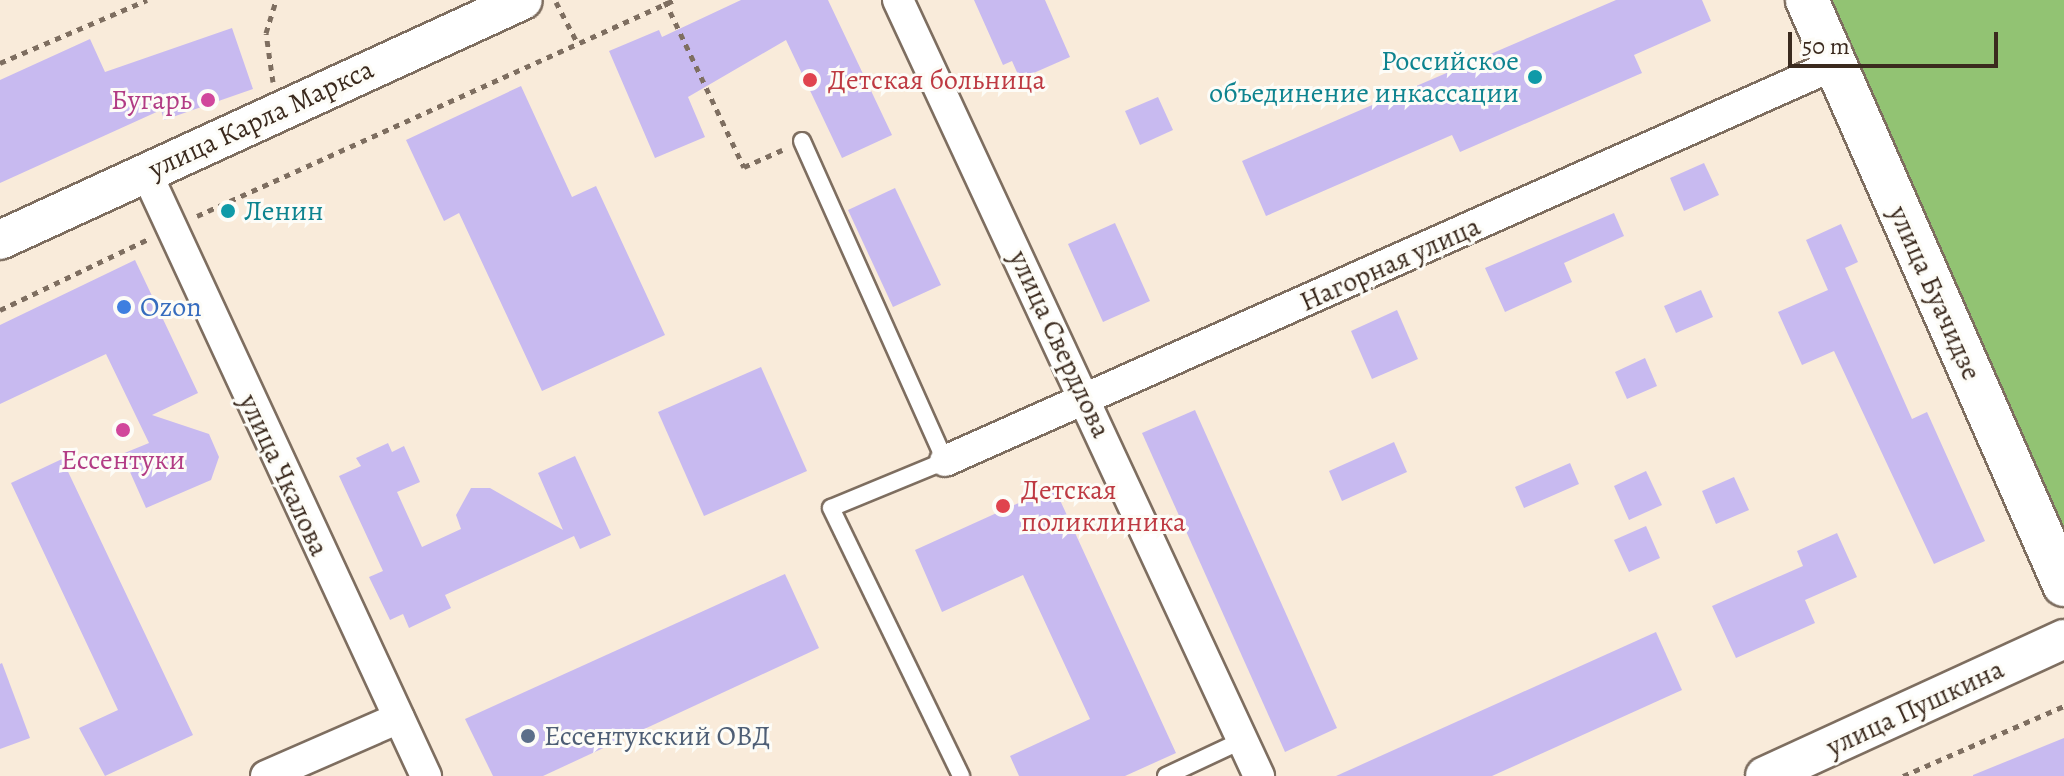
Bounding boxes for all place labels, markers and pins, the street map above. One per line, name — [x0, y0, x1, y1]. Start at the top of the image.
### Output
place label: Российское объединение инкассации — [1209, 44, 1519, 110]
place label: Детская больница — [828, 63, 1045, 97]
marker: Российское объединение инкассации — [1526, 68, 1544, 86]
marker: Детская больница — [799, 69, 821, 91]
place label: Бугарь — [111, 83, 192, 117]
marker: Бугарь — [199, 91, 217, 109]
place label: Ленин — [244, 194, 323, 228]
marker: Ленин — [219, 202, 237, 220]
place label: Ozon — [140, 290, 202, 324]
marker: Ozon — [115, 298, 133, 316]
marker: Ессентуки — [114, 421, 132, 439]
place label: Ессентуки — [61, 443, 185, 477]
place label: Детская поликлиника — [1021, 473, 1186, 539]
marker: Детская поликлиника — [992, 495, 1014, 517]
place label: Ессентукский ОВД — [544, 719, 770, 753]
marker: Ессентукский ОВД — [519, 727, 537, 745]

